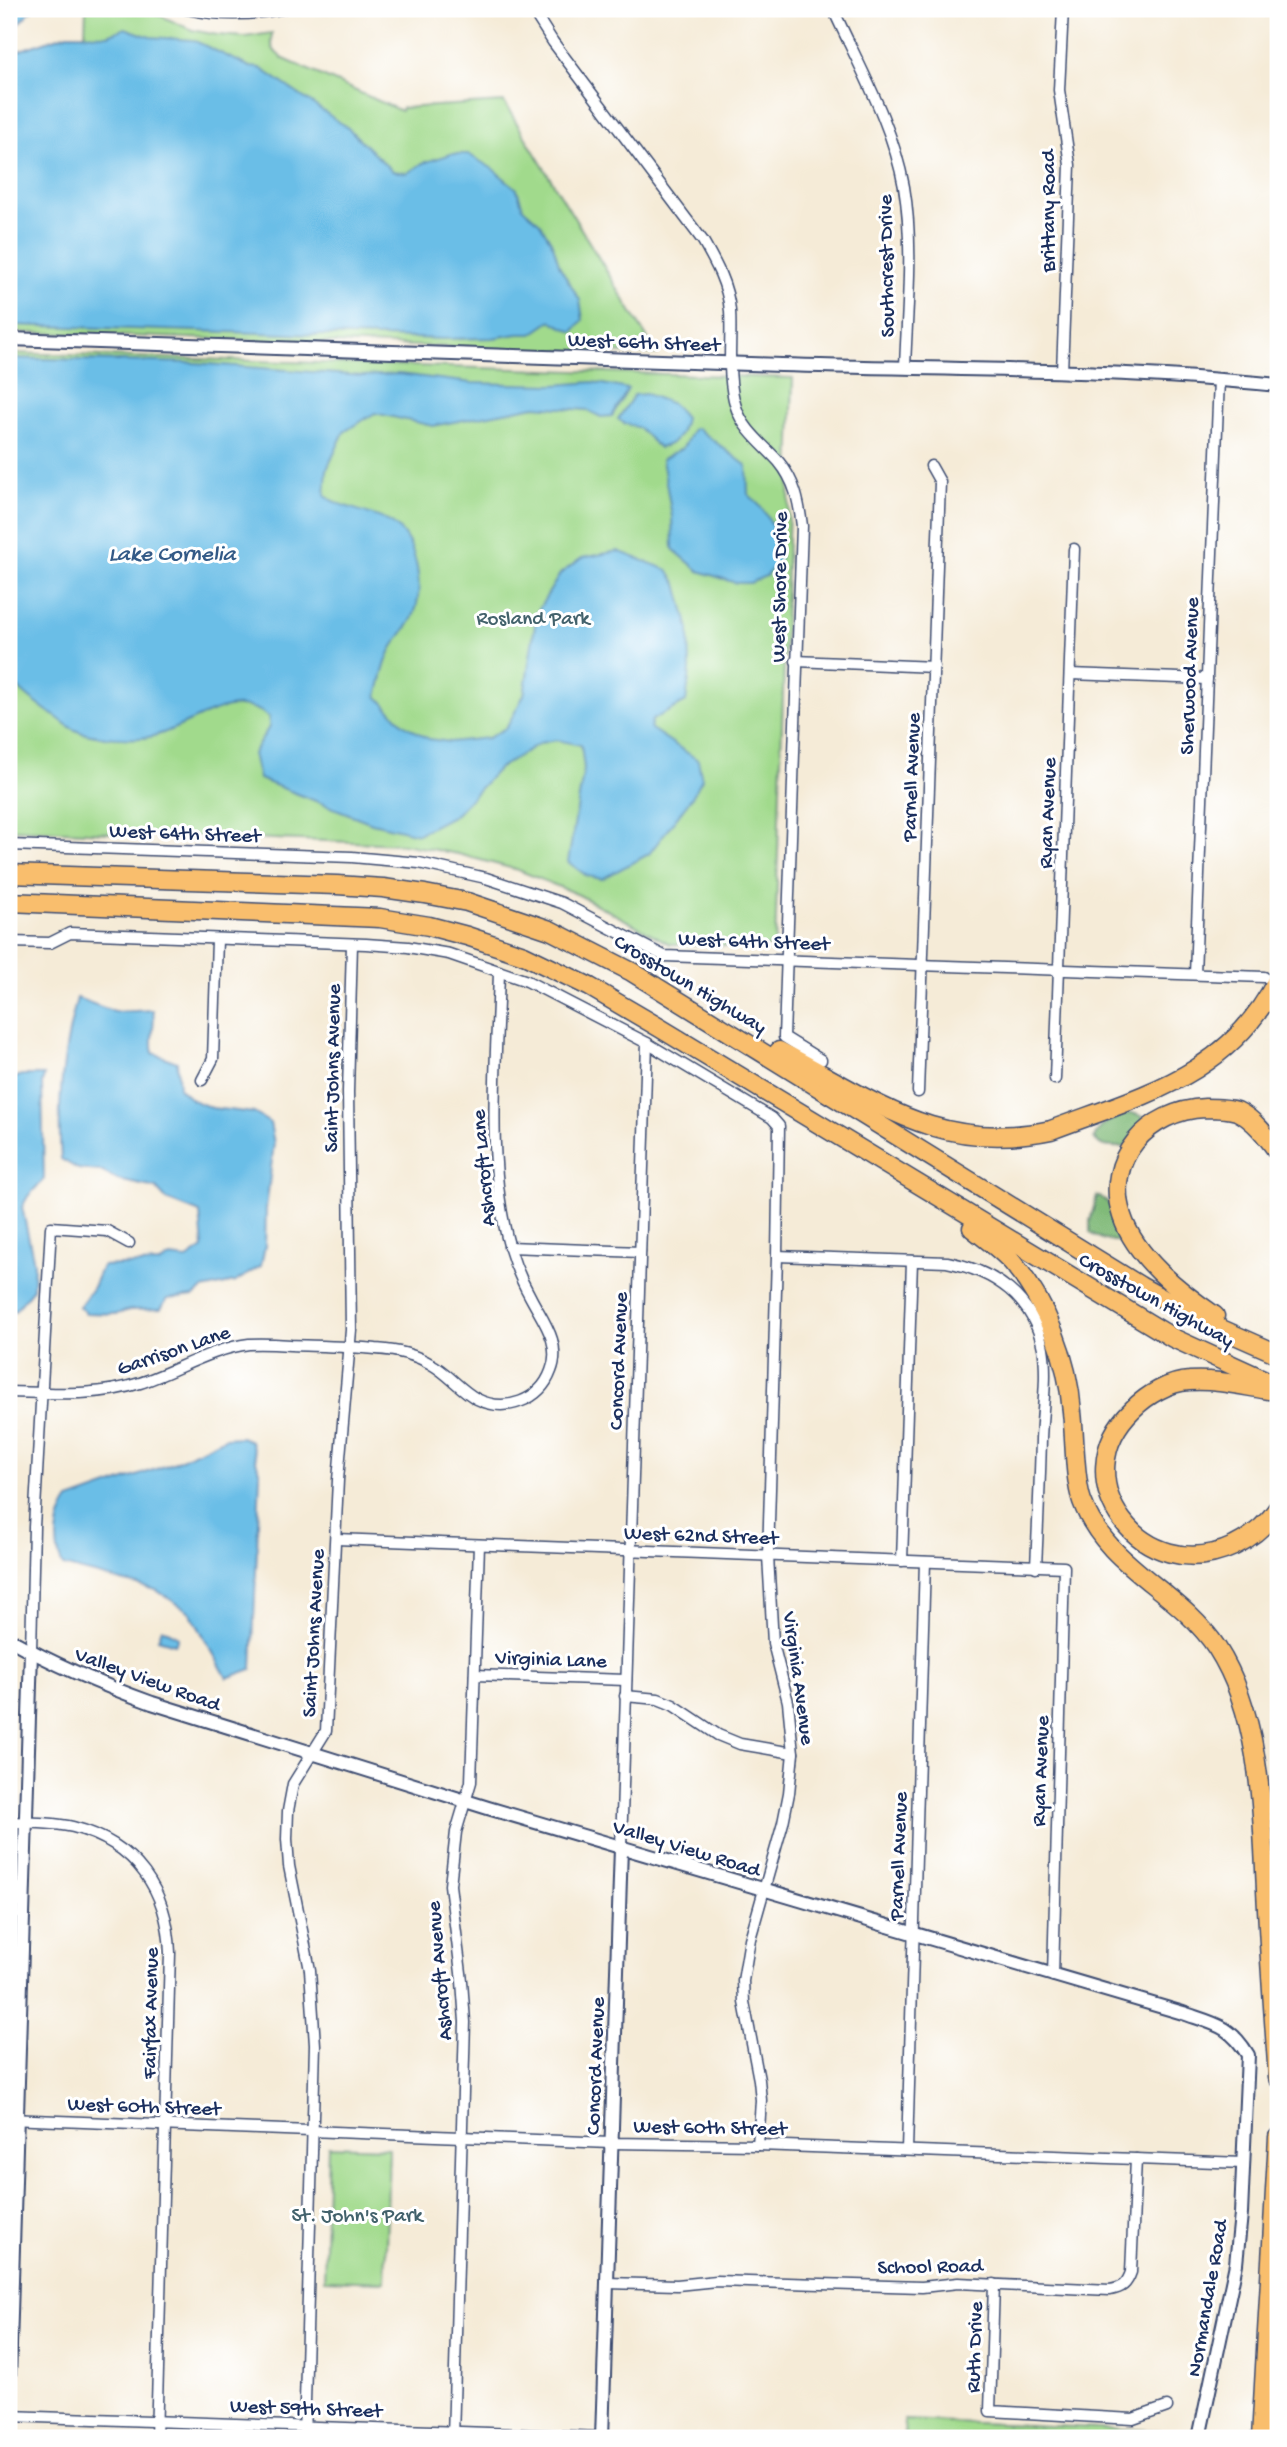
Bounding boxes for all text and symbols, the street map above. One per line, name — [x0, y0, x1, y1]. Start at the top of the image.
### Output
street label: Brittany Road — [1038, 148, 1063, 273]
street label: Southcrest Drive — [875, 193, 902, 338]
street label: West 66th Street — [567, 329, 723, 360]
street label: West Shore Drive — [768, 510, 795, 663]
water label: Lake Cornelia — [109, 542, 237, 569]
street label: Sherwood Avenue — [1176, 596, 1207, 755]
park label: Rosland Park — [476, 608, 592, 633]
street label: Parnell Avenue — [899, 711, 928, 843]
street label: Ryan Avenue — [1035, 756, 1064, 869]
street label: West 64th Street — [109, 820, 263, 851]
street label: West 64th Street — [678, 928, 832, 959]
street label: Crosstown Highway — [608, 931, 770, 1041]
street label: Saint Johns Avenue — [321, 982, 348, 1153]
street label: Ashcroft Lane — [468, 1107, 503, 1227]
street label: Crosstown Highway — [1073, 1249, 1237, 1355]
street label: Concord Avenue — [606, 1290, 635, 1431]
street label: Garrison Lane — [114, 1321, 235, 1383]
street label: West 62nd Street — [623, 1522, 781, 1553]
street label: Saint Johns Avenue — [299, 1547, 332, 1718]
street label: Virginia Avenue — [775, 1609, 818, 1748]
street label: Valley View Road — [70, 1643, 225, 1720]
street label: Virginia Lane — [494, 1647, 608, 1676]
street label: Ryan Avenue — [1028, 1714, 1057, 1827]
street label: Parnell Avenue — [886, 1790, 915, 1922]
street label: Valley View Road — [608, 1816, 764, 1885]
street label: Ashcroft Avenue — [423, 1899, 460, 2042]
street label: Fairfax Avenue — [139, 1946, 166, 2080]
street label: Concord Avenue — [583, 1995, 612, 2136]
street label: West 60th Street — [67, 2093, 223, 2124]
street label: West 60th Street — [633, 2116, 789, 2143]
park label: St. John's Park — [291, 2205, 425, 2230]
street label: Normandale Road — [1183, 2217, 1236, 2379]
street label: School Road — [877, 2255, 985, 2282]
street label: Ruth Drive — [962, 2300, 991, 2393]
street label: West 59th Street — [229, 2395, 385, 2426]

